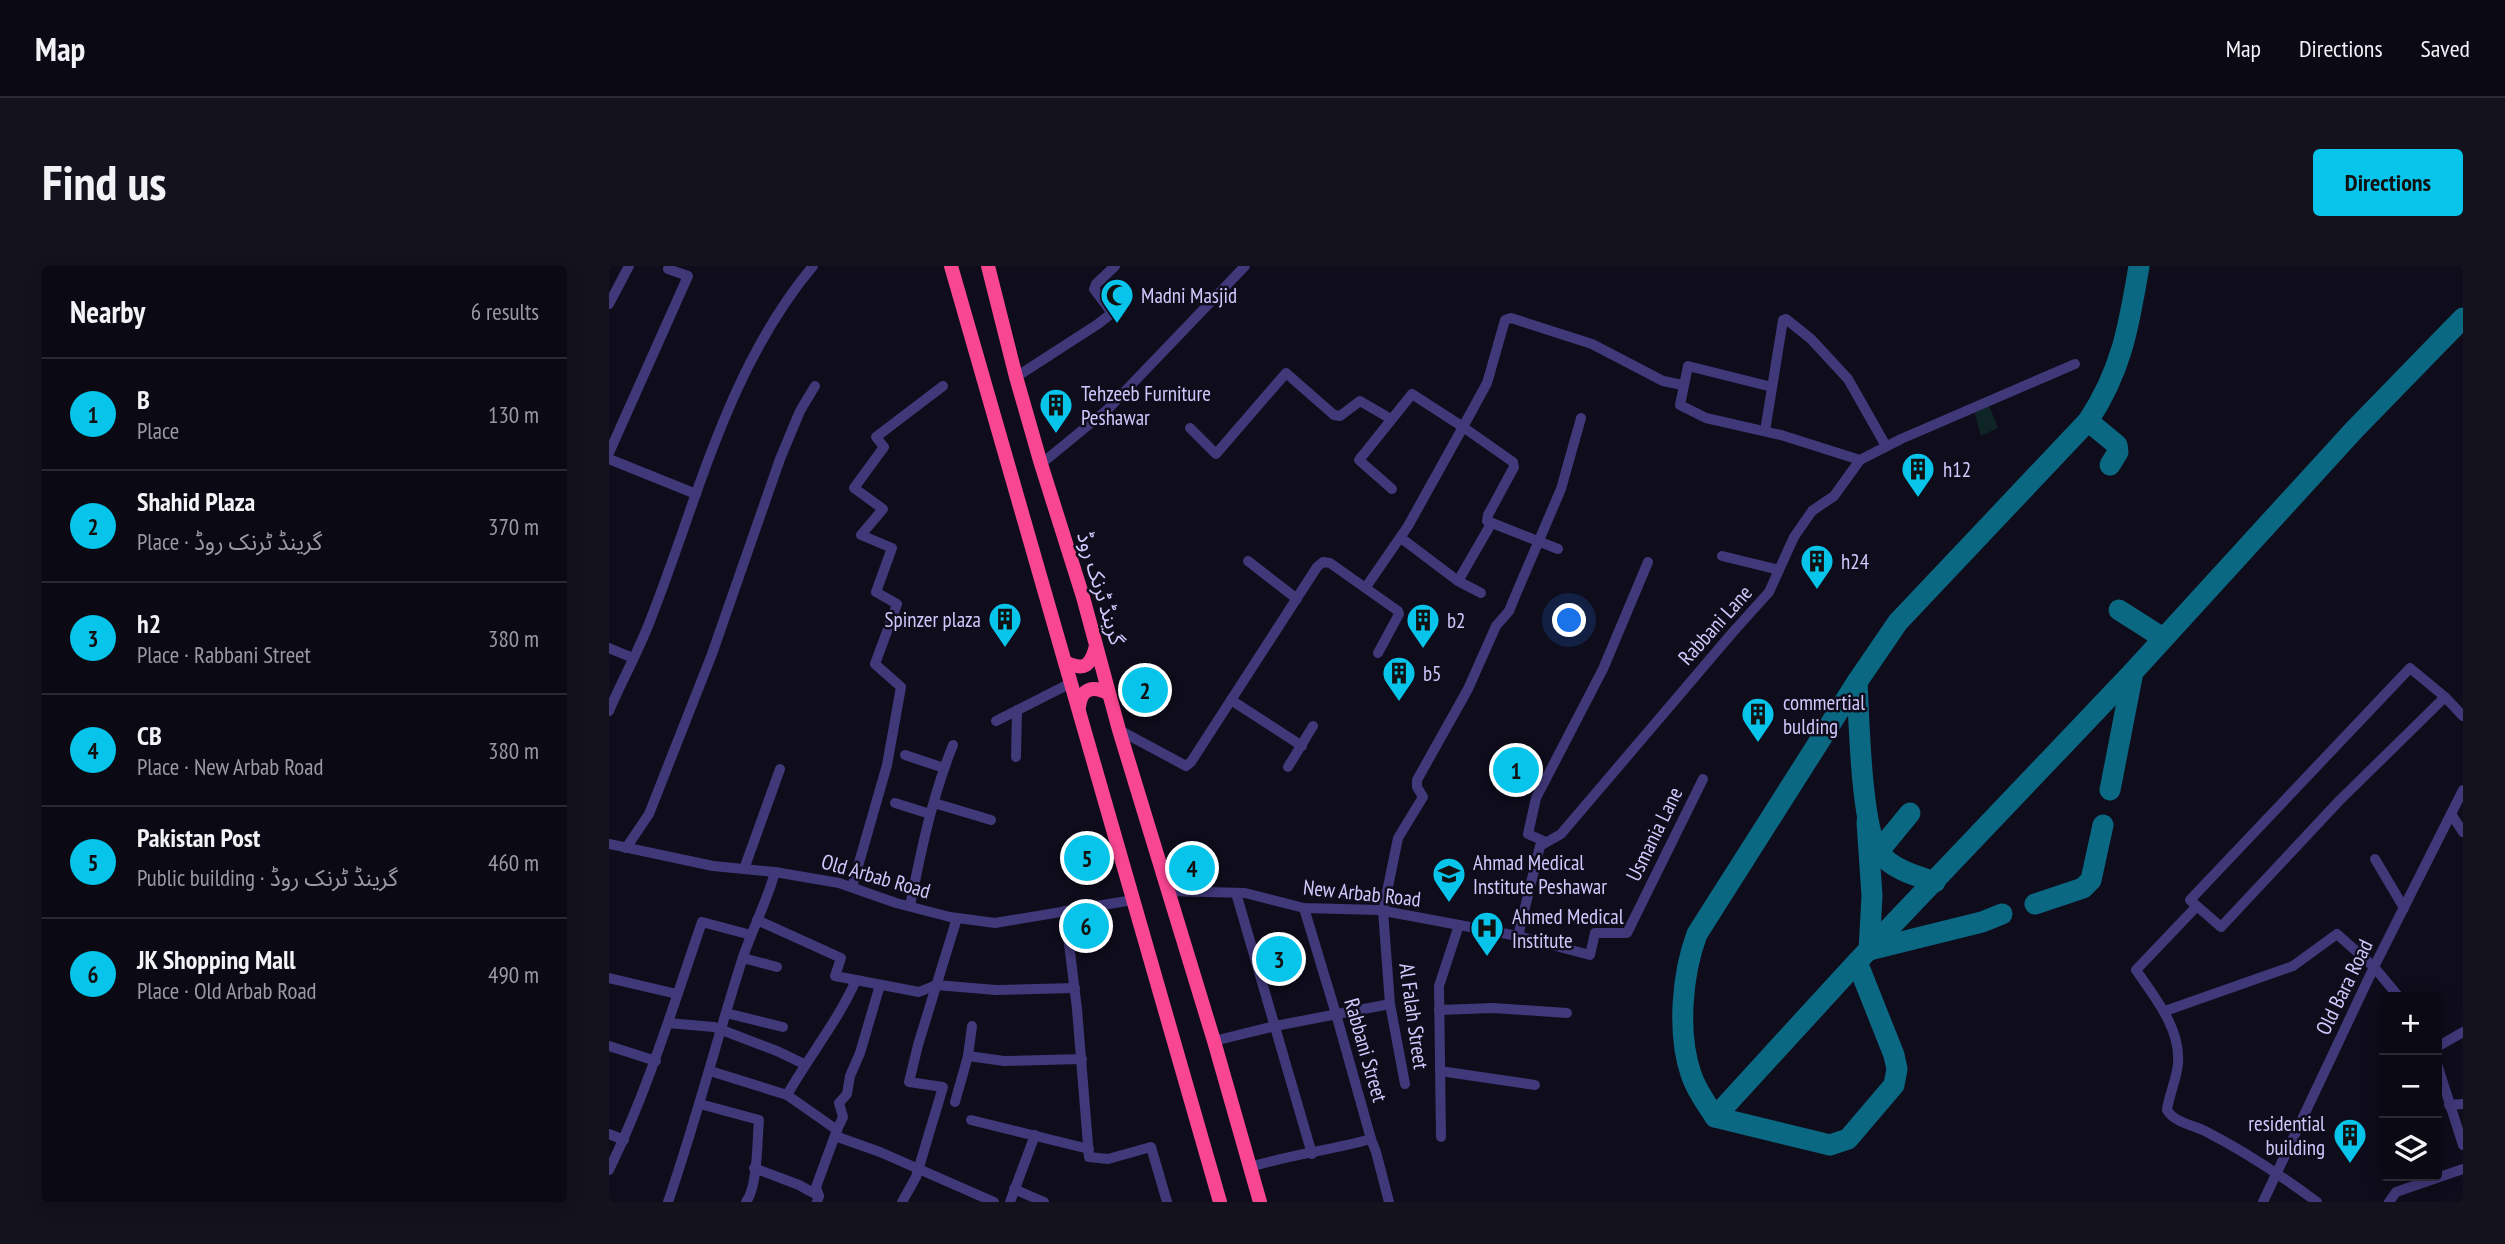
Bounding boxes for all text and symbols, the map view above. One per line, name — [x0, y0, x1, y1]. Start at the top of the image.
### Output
text: Map — [35, 27, 85, 70]
text: Map — [2226, 33, 2261, 64]
text: Directions — [2299, 33, 2383, 64]
text: Saved — [2421, 33, 2470, 64]
button: Directions — [2313, 149, 2463, 216]
text: Find us — [42, 150, 166, 214]
mosque icon: Madni Masjid — [1098, 276, 1136, 325]
place label: Madni Masjid — [1141, 282, 1237, 309]
text: Nearby — [70, 292, 145, 331]
text: 6 results — [471, 297, 539, 326]
place label: Tehzeeb Furniture Peshawar — [1081, 380, 1211, 431]
text: B — [137, 383, 150, 416]
building icon: Tehzeeb Furniture Peshawar — [1037, 386, 1075, 435]
text: 1 — [88, 400, 99, 429]
text: 130 m — [488, 400, 539, 429]
text: Place — [137, 416, 179, 445]
building icon: h12 — [1899, 450, 1937, 499]
place label: h12 — [1943, 456, 1971, 483]
text: Shahid Plaza — [137, 485, 255, 518]
text: 2 — [88, 512, 99, 541]
text: 370 m — [488, 512, 539, 541]
text: Place · گرینڈ ٹرنک روڈ — [137, 527, 322, 556]
street label: گرینڈ ٹرنک روڈ — [1071, 528, 1131, 648]
building icon: h24 — [1798, 542, 1836, 591]
place label: h24 — [1841, 548, 1870, 575]
street label: Rabbani Lane — [1672, 580, 1758, 670]
building icon: Spinzer plaza — [986, 600, 1024, 649]
building icon: b2 — [1404, 601, 1442, 650]
your location — [1552, 603, 1586, 637]
place label: Spinzer plaza — [885, 606, 981, 633]
text: h2 — [137, 607, 161, 640]
place label: b2 — [1447, 607, 1466, 634]
text: 3 — [88, 624, 99, 653]
text: 380 m — [488, 624, 539, 653]
text: Place · Rabbani Street — [137, 640, 311, 669]
building icon: b5 — [1380, 654, 1418, 703]
place label: b5 — [1423, 660, 1442, 687]
pin: 2 — [1122, 664, 1168, 716]
place label: commertial bulding — [1783, 689, 1865, 740]
building icon: commertial bulding — [1739, 695, 1777, 744]
text: CB — [137, 719, 162, 752]
text: 4 — [88, 736, 99, 765]
text: 380 m — [488, 736, 539, 765]
pin: 1 — [1493, 744, 1539, 796]
text: Place · New Arbab Road — [137, 752, 323, 781]
street label: Usmania Lane — [1620, 782, 1688, 886]
text: Pakistan Post — [137, 821, 260, 854]
pin: 5 — [1064, 832, 1110, 884]
pin: 4 — [1169, 842, 1215, 894]
text: 5 — [88, 848, 99, 877]
text: 460 m — [488, 848, 539, 877]
street label: Old Arbab Road — [818, 848, 934, 904]
place label: Ahmad Medical Institute Peshawar — [1473, 849, 1607, 900]
school or university icon: Ahmad Medical Institute Peshawar — [1430, 855, 1468, 904]
text: Public building · گرینڈ ٹرنک روڈ — [137, 863, 398, 892]
street label: New Arbab Road — [1302, 873, 1422, 913]
pin: 6 — [1063, 900, 1109, 952]
place label: Ahmed Medical Institute — [1512, 903, 1624, 954]
hospital icon: Ahmed Medical Institute — [1468, 909, 1506, 958]
pin: 3 — [1256, 933, 1302, 985]
street label: Old Bara Road — [2309, 935, 2379, 1039]
text: JK Shopping Mall — [137, 943, 296, 976]
text: 6 — [88, 960, 99, 989]
text: 490 m — [488, 960, 539, 989]
street label: Al Falah Street — [1393, 961, 1435, 1071]
text: Place · Old Arbab Road — [137, 976, 317, 1005]
map controls — [2379, 992, 2442, 1181]
button: + — [2379, 992, 2442, 1055]
street label: Rabbani Street — [1338, 995, 1394, 1105]
button: − — [2379, 1055, 2442, 1118]
place label: residential building — [2248, 1110, 2325, 1161]
building icon: residential building — [2331, 1116, 2369, 1165]
button: layers — [2379, 1118, 2442, 1181]

